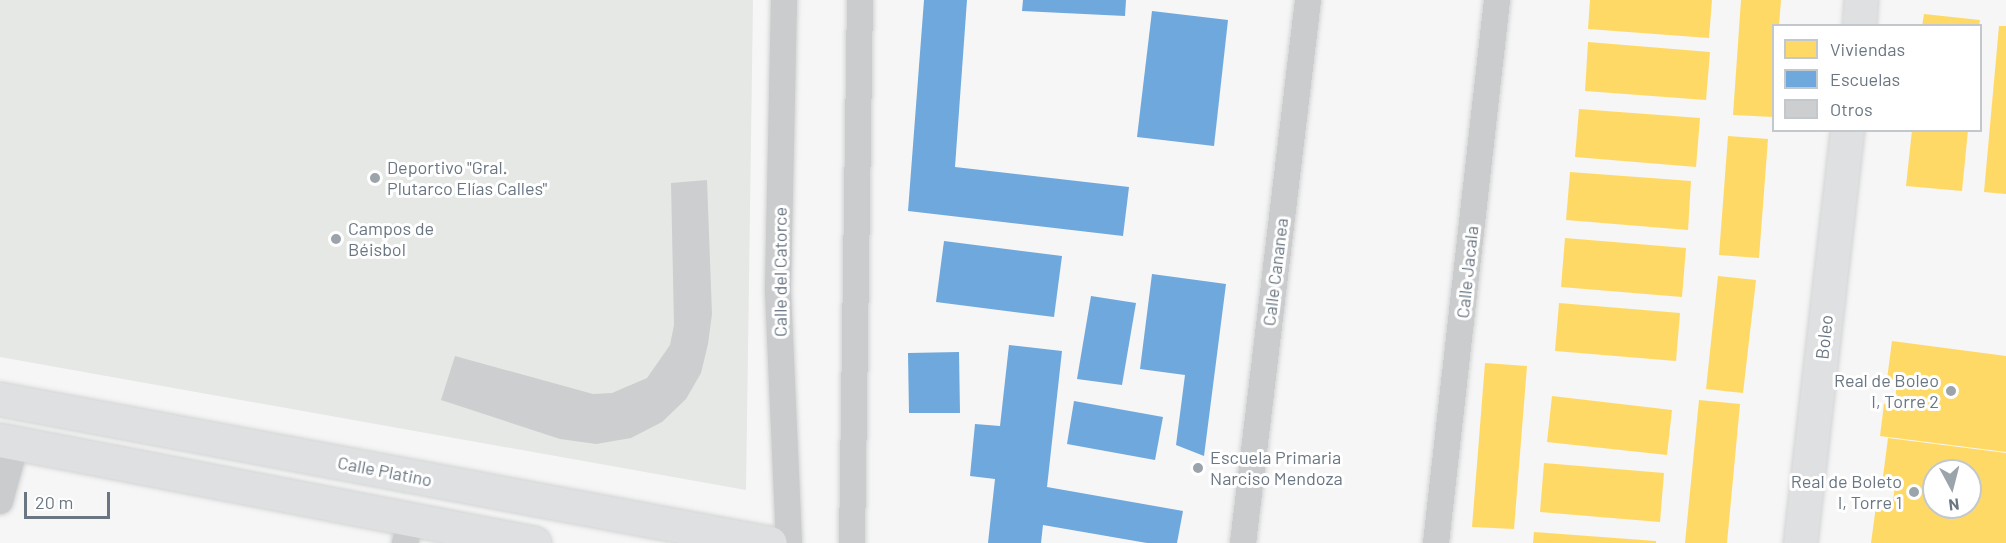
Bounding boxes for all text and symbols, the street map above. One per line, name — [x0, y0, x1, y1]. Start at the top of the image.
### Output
legend — [1772, 24, 1982, 132]
text: Viviendas — [1830, 38, 1905, 60]
text: Escuelas — [1830, 68, 1900, 90]
text: Otros — [1830, 98, 1873, 120]
place label: Deportivo "Gral. Plutarco Elías Calles" — [387, 157, 547, 200]
marker: Deportivo "Gral. Plutarco Elías Calles" — [368, 171, 382, 185]
street label: Calle del Catorce — [769, 207, 791, 337]
street label: Calle Cananea — [1258, 217, 1292, 327]
place label: Campos de Béisbol — [348, 218, 434, 260]
street label: Calle Jacala — [1451, 225, 1483, 319]
marker: Campos de Béisbol — [329, 232, 343, 246]
street label: Boleo — [1811, 314, 1837, 360]
place label: Real de Boleo I, Torre 2 — [1834, 370, 1939, 412]
marker: Real de Boleo I, Torre 2 — [1944, 384, 1958, 398]
place label: Escuela Primaria Narciso Mendoza — [1210, 447, 1343, 490]
street label: Calle Platino — [336, 451, 434, 491]
north arrow — [1922, 459, 1982, 519]
marker: Escuela Primaria Narciso Mendoza — [1191, 461, 1205, 475]
place label: Real de Boleto I, Torre 1 — [1791, 471, 1902, 514]
scale bar — [27, 480, 112, 518]
marker: Real de Boleto I, Torre 1 — [1907, 485, 1921, 499]
text: 20 m — [35, 491, 73, 513]
text: N — [1948, 495, 1960, 515]

